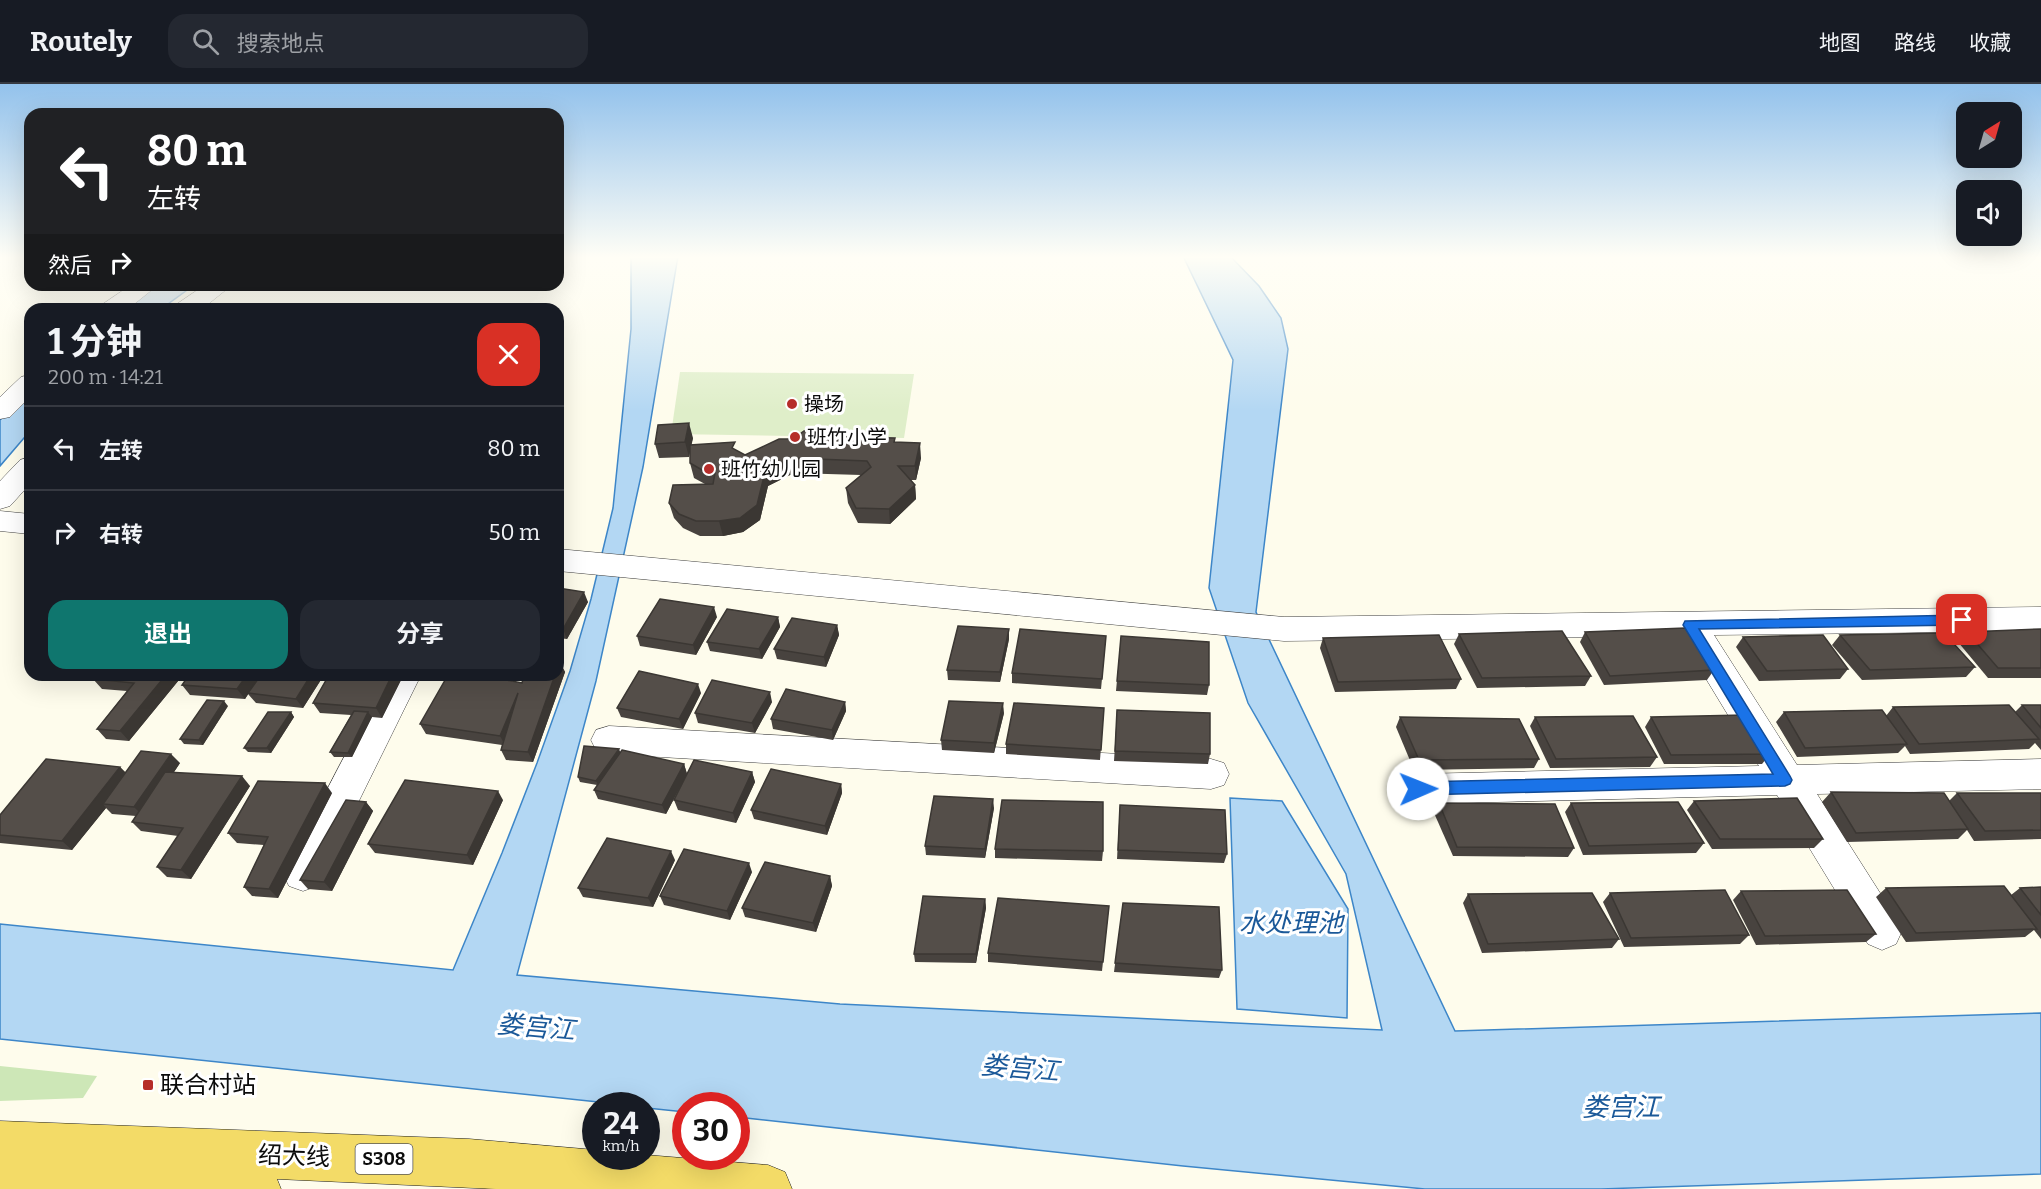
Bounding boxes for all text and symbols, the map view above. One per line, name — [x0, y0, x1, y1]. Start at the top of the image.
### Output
search box — [168, 14, 588, 68]
text: Routely — [30, 25, 132, 58]
icon: search — [189, 25, 222, 58]
text: 搜索地点 — [237, 30, 325, 57]
text: 地图 — [1819, 30, 1861, 56]
text: 路线 — [1894, 30, 1936, 56]
text: 收藏 — [1969, 30, 2011, 56]
north arrow — [1956, 102, 2022, 168]
map controls — [1956, 102, 2022, 246]
text: 80 m — [147, 126, 247, 176]
icon: left — [48, 132, 126, 210]
button: sound — [1956, 180, 2022, 246]
text: 左转 — [147, 183, 201, 215]
icon: right — [104, 246, 137, 279]
text: 然后 — [48, 252, 92, 279]
text: 1 分钟 — [48, 320, 142, 364]
button: close — [477, 323, 540, 386]
text: 200 m · 14:21 — [48, 365, 163, 389]
place label: 操场 — [804, 392, 844, 416]
marker: 操场 — [785, 397, 799, 411]
place label: 班竹小学 — [807, 425, 887, 449]
marker: 班竹小学 — [788, 430, 802, 444]
icon: left — [48, 432, 81, 465]
text: 80 m — [487, 435, 540, 462]
text: 左转 — [99, 437, 143, 464]
place label: 班竹幼儿园 — [721, 457, 821, 481]
marker: 班竹幼儿园 — [702, 462, 716, 476]
icon: right — [48, 516, 81, 549]
text: 50 m — [489, 519, 540, 546]
text: 右转 — [99, 521, 143, 548]
pin — [1936, 594, 1987, 645]
button: 退出 — [48, 600, 288, 669]
button: 分享 — [300, 600, 540, 669]
icon: arrive — [1945, 603, 1978, 636]
position arrow — [1386, 757, 1450, 821]
water label: 水处理池 — [1239, 908, 1346, 939]
water label: 娄宫江 — [496, 1009, 579, 1047]
water label: 娄宫江 — [980, 1050, 1063, 1088]
place label: 联合村站 — [160, 1071, 256, 1099]
marker: 联合村站 — [141, 1078, 155, 1092]
speed limit sign: 30 — [672, 1092, 750, 1170]
water label: 娄宫江 — [1582, 1092, 1663, 1123]
text: 24 — [603, 1106, 639, 1142]
text: km/h — [602, 1137, 640, 1155]
street label: 绍大线 — [258, 1141, 330, 1171]
road number: S308 — [356, 1144, 412, 1174]

